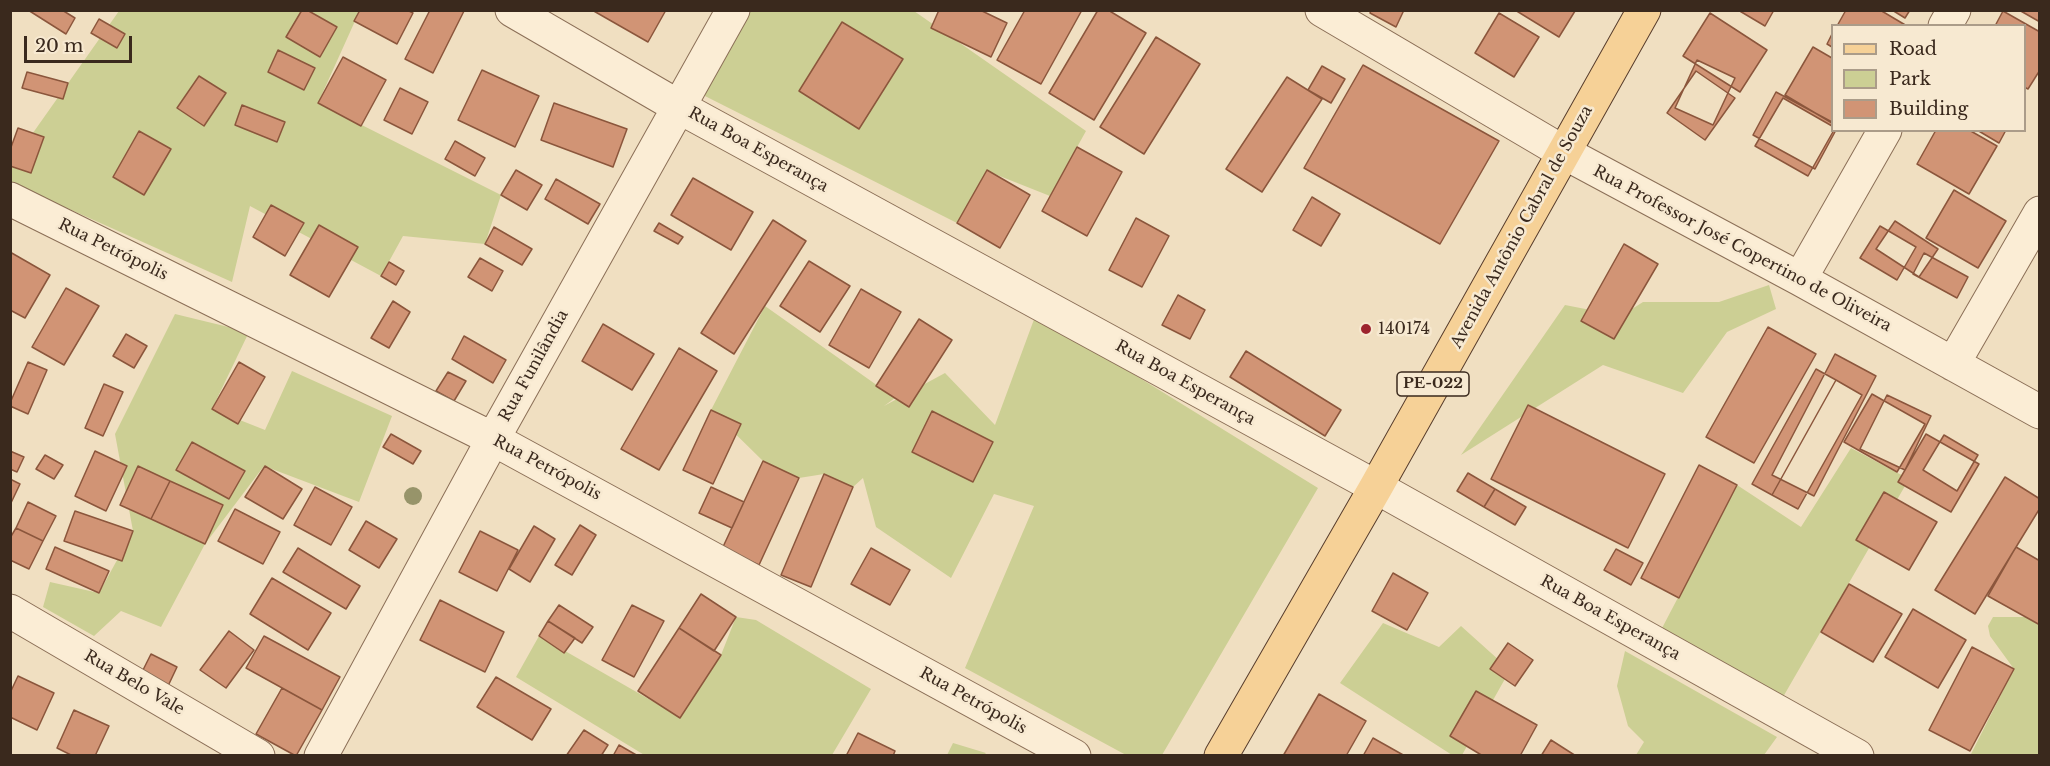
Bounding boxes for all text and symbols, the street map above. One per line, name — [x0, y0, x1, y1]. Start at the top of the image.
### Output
scale bar — [27, 24, 135, 62]
legend — [1831, 24, 2026, 132]
text: 20 m — [35, 35, 83, 57]
text: Road — [1889, 38, 1937, 60]
text: Park — [1889, 68, 1931, 90]
text: Building — [1889, 98, 1968, 120]
street label: Avenida Antônio Cabral de Souza — [1447, 102, 1597, 352]
street label: Rua Boa Esperança — [685, 104, 831, 196]
street label: Rua Professor José Copertino de Oliveira — [1590, 162, 1894, 336]
street label: Rua Petrópolis — [55, 215, 171, 285]
street label: Rua Funilândia — [495, 307, 573, 425]
place label: 140174 — [1378, 319, 1430, 339]
marker: 140174 — [1359, 322, 1373, 336]
street label: Rua Boa Esperança — [1112, 337, 1258, 429]
road number: PE-022 — [1397, 372, 1469, 396]
street label: Rua Petrópolis — [490, 431, 604, 505]
street label: Rua Boa Esperança — [1537, 572, 1683, 664]
street label: Rua Belo Vale — [80, 647, 188, 719]
street label: Rua Petrópolis — [916, 664, 1030, 738]

